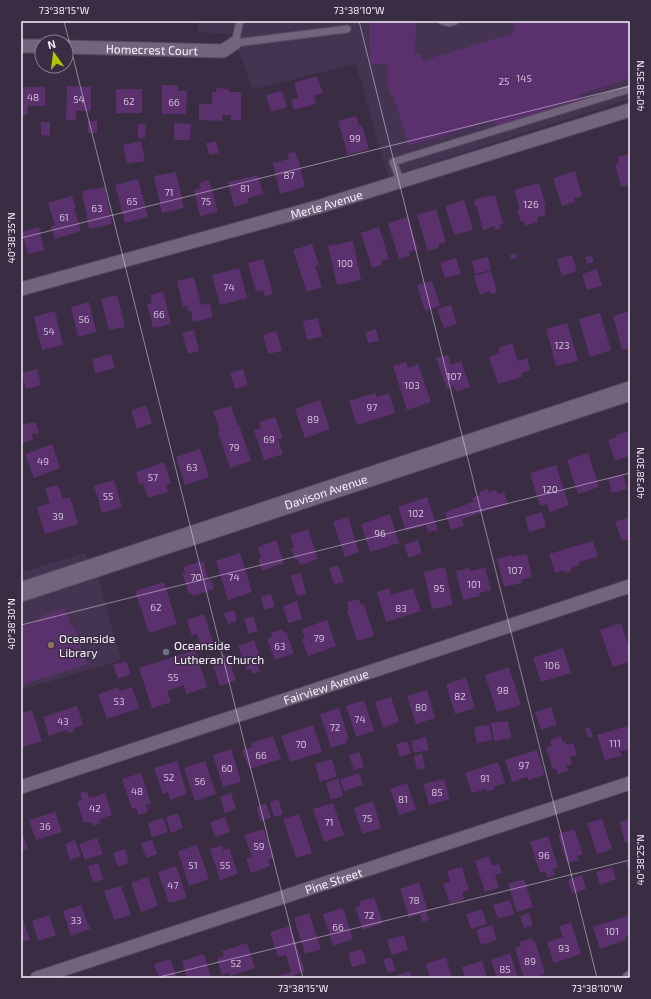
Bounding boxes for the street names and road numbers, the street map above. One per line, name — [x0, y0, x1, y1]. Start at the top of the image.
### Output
street label: Homecrest Court — [106, 41, 199, 57]
street label: Merle Avenue — [289, 187, 364, 221]
street label: Davison Avenue — [283, 471, 369, 512]
street label: Fairview Avenue — [282, 666, 370, 707]
street label: Pine Street — [303, 864, 364, 896]

